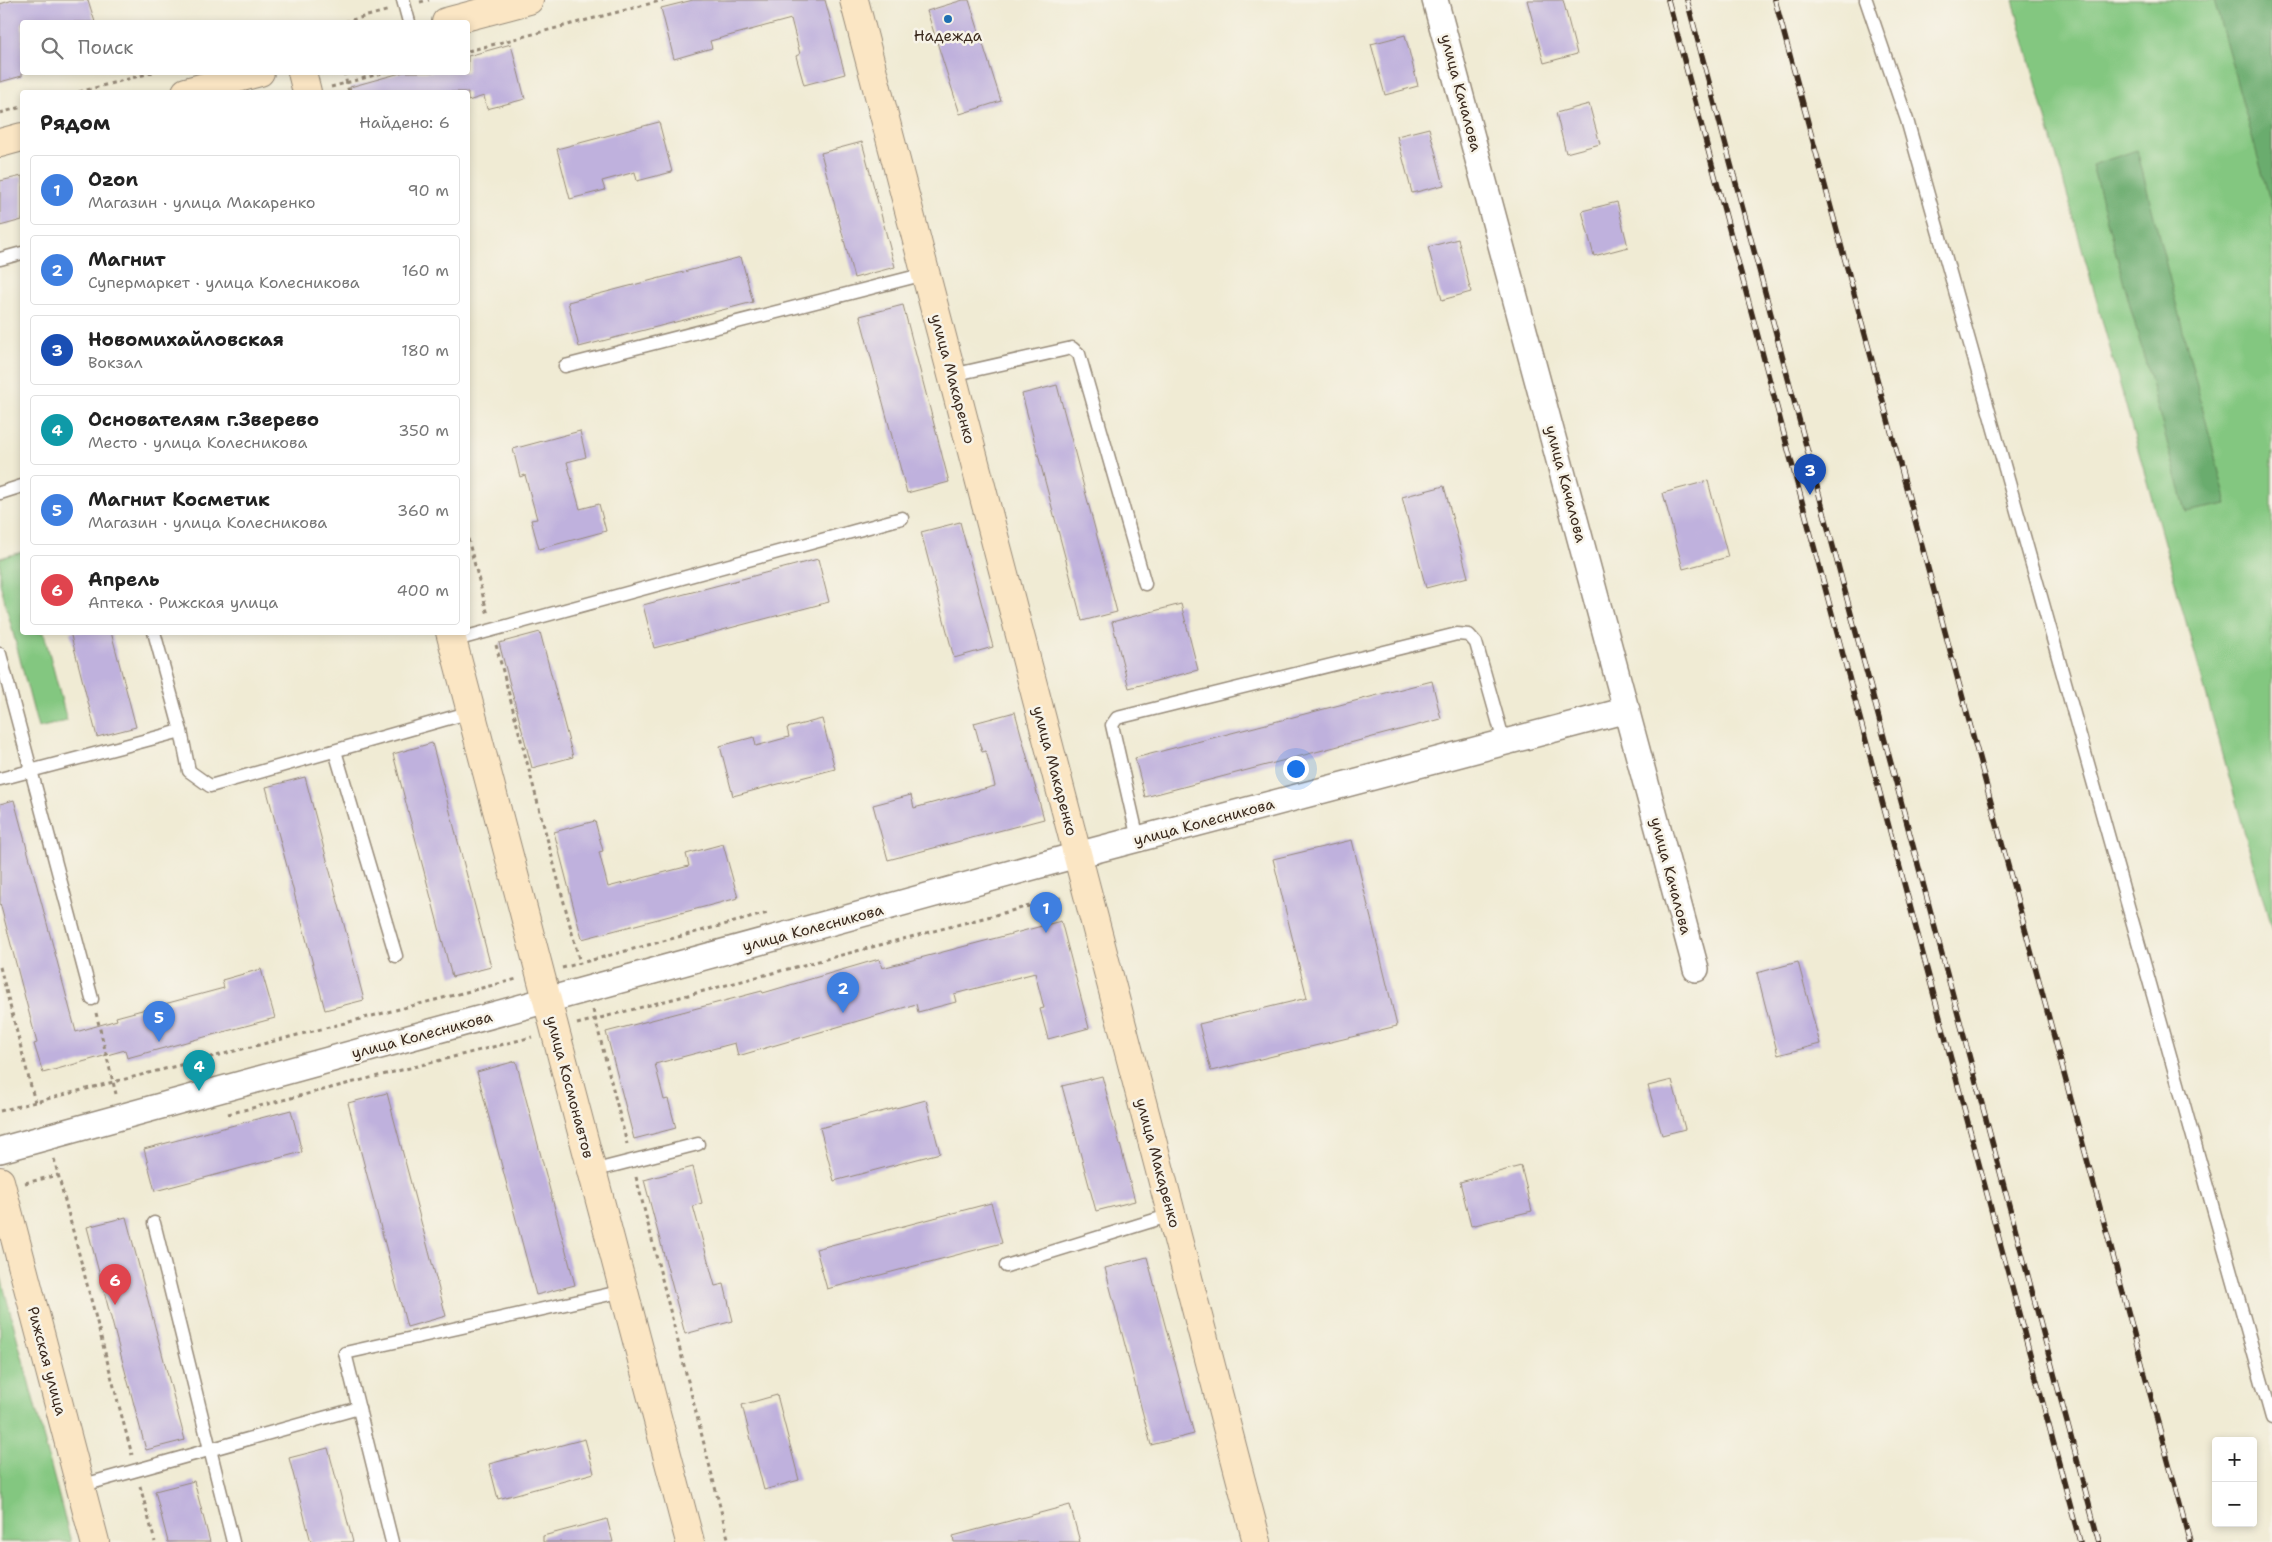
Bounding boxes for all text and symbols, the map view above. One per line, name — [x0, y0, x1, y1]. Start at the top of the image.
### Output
marker: Надежда — [942, 13, 954, 25]
search box — [20, 20, 470, 75]
place label: Надежда — [914, 26, 983, 46]
street label: улица Качалова — [1436, 32, 1486, 155]
icon: search — [38, 34, 66, 62]
text: Поиск — [78, 35, 133, 60]
text: Рядом — [40, 109, 110, 137]
text: Найдено: 6 — [359, 112, 450, 133]
text: Ozon — [88, 167, 138, 192]
text: 1 — [53, 180, 61, 201]
text: 90 m — [408, 180, 449, 201]
text: Магазин · улица Макаренко — [88, 192, 316, 213]
text: Магнит — [88, 247, 166, 272]
text: 2 — [51, 260, 63, 281]
text: 160 m — [402, 260, 449, 281]
text: Супермаркет · улица Колесникова — [88, 272, 360, 293]
street label: улица Макаренко — [926, 312, 980, 446]
text: Новомихайловская — [88, 327, 284, 352]
text: 3 — [51, 340, 63, 361]
text: 180 m — [401, 340, 449, 361]
text: Вокзал — [88, 352, 143, 373]
text: Основателям г.Зверево — [88, 407, 319, 432]
text: 4 — [51, 420, 63, 441]
text: 350 m — [398, 420, 449, 441]
street label: улица Качалова — [1541, 423, 1591, 546]
text: Место · улица Колесникова — [88, 432, 307, 453]
pin: 3 — [1794, 454, 1826, 495]
text: Магнит Косметик — [88, 487, 270, 512]
text: 5 — [52, 500, 62, 521]
text: 360 m — [397, 500, 449, 521]
text: Магазин · улица Колесникова — [88, 512, 327, 533]
text: Апрель — [88, 567, 159, 592]
text: 6 — [51, 580, 63, 601]
text: 400 m — [396, 580, 449, 601]
text: Аптека · Рижская улица — [88, 592, 278, 613]
street label: улица Макаренко — [1028, 704, 1082, 838]
your location — [1283, 756, 1309, 782]
street label: улица Колесникова — [1131, 793, 1277, 850]
street label: улица Качалова — [1646, 815, 1696, 938]
pin: 1 — [1030, 892, 1062, 933]
street label: улица Колесникова — [740, 899, 886, 956]
pin: 2 — [827, 972, 859, 1013]
pin: 5 — [143, 1001, 175, 1042]
street label: улица Колесникова — [349, 1006, 495, 1063]
street label: улица Космонавтов — [541, 1014, 599, 1160]
pin: 4 — [183, 1050, 215, 1091]
street label: улица Макаренко — [1131, 1096, 1185, 1230]
pin: 6 — [99, 1264, 131, 1305]
street label: Рижская улица — [23, 1304, 71, 1418]
map controls — [2212, 1437, 2257, 1527]
button: + — [2212, 1437, 2257, 1482]
button: − — [2212, 1482, 2257, 1527]

